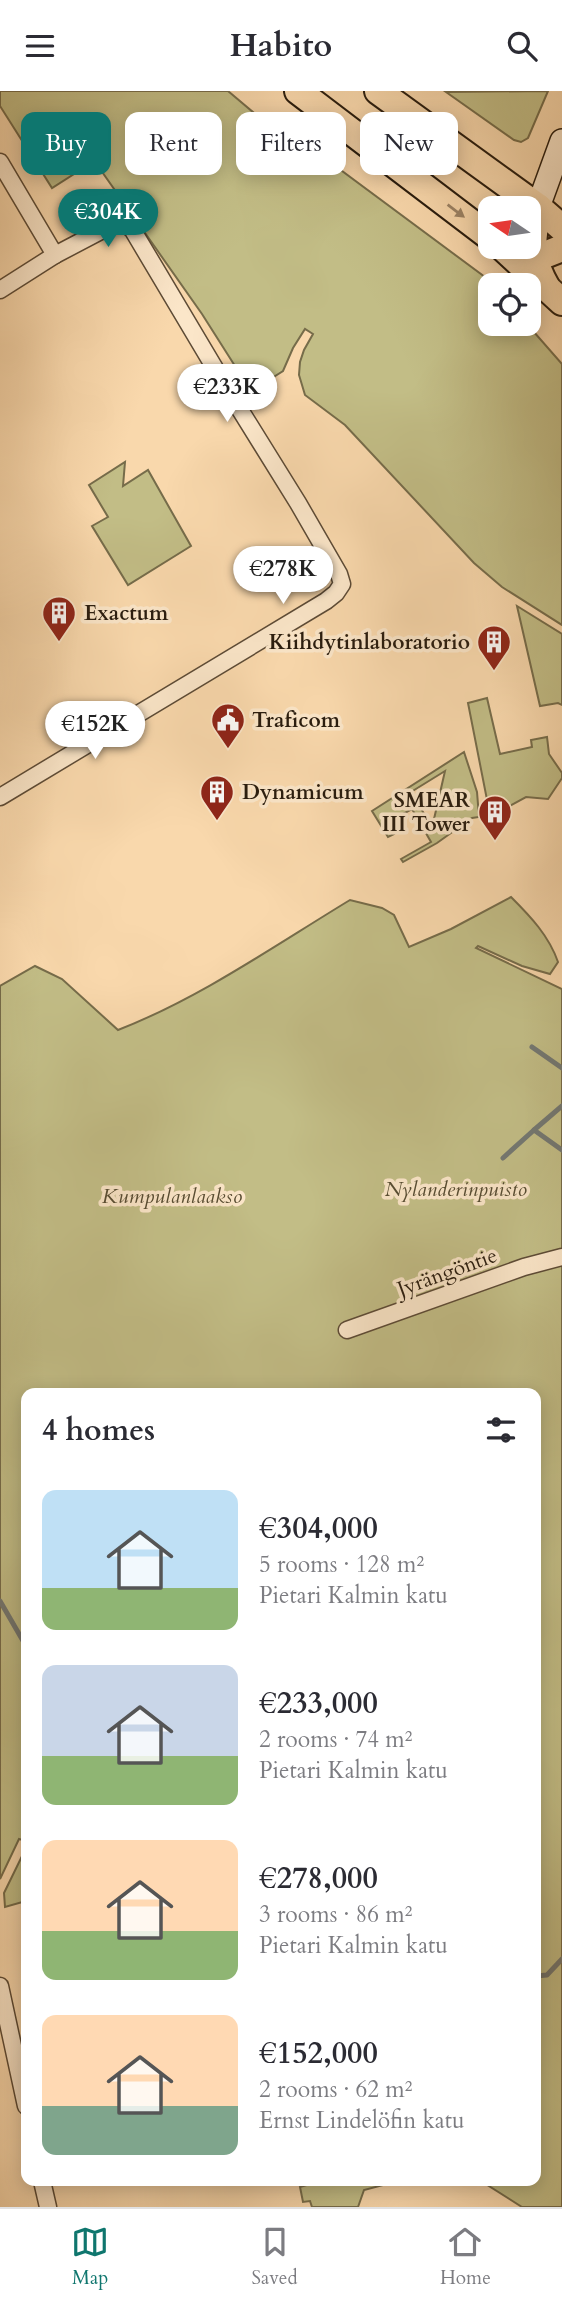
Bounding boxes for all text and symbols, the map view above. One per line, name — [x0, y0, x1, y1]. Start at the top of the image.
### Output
text: Habito — [230, 24, 332, 68]
icon: menu — [21, 27, 59, 65]
icon: search — [503, 27, 541, 65]
chip: Buy — [21, 112, 111, 175]
chip: Rent — [125, 112, 222, 175]
chip: Filters — [236, 112, 346, 175]
chip: New — [360, 112, 458, 175]
pin: €304K — [59, 190, 157, 249]
text: €304K — [74, 196, 142, 227]
north arrow — [478, 196, 541, 259]
map controls — [478, 196, 541, 336]
one-way arrow — [447, 203, 465, 217]
button: locate — [478, 273, 541, 336]
pin: €233K — [178, 365, 276, 424]
text: €233K — [193, 371, 261, 402]
pin: €278K — [234, 547, 332, 606]
text: €278K — [249, 553, 317, 584]
building icon: Exactum — [40, 594, 78, 643]
place label: Exactum — [84, 599, 169, 628]
building icon: Kiihdytinlaboratorio — [475, 623, 513, 672]
place label: Kiihdytinlaboratorio — [269, 628, 470, 657]
pin: €152K — [46, 701, 144, 761]
public building icon: Traficom — [209, 701, 247, 750]
place label: Traficom — [252, 706, 341, 735]
text: €152K — [61, 708, 129, 739]
building icon: Dynamicum — [198, 773, 236, 822]
place label: Dynamicum — [242, 778, 364, 807]
place label: SMEAR III Tower — [382, 786, 471, 839]
building icon: SMEAR III Tower — [476, 793, 514, 842]
park label: Nylanderinpuisto — [385, 1175, 527, 1204]
park label: Kumpulanlaakso — [102, 1182, 242, 1211]
street label: Jyrängöntie — [390, 1241, 501, 1305]
text: 4 homes — [42, 1410, 155, 1451]
icon: filters — [482, 1411, 520, 1449]
text: €304,000 — [259, 1508, 378, 1549]
icon: home — [98, 1518, 182, 1602]
text: 5 rooms · 128 m² — [259, 1549, 424, 1580]
text: Pietari Kalmin katu — [259, 1580, 448, 1611]
text: €233,000 — [259, 1683, 378, 1724]
icon: home — [98, 1693, 182, 1777]
text: 2 rooms · 74 m² — [259, 1724, 412, 1755]
text: Pietari Kalmin katu — [259, 1755, 448, 1786]
text: €278,000 — [259, 1858, 378, 1899]
icon: home — [98, 1868, 182, 1952]
text: 3 rooms · 86 m² — [259, 1899, 412, 1930]
text: Pietari Kalmin katu — [259, 1930, 448, 1961]
text: €152,000 — [259, 2033, 378, 2074]
icon: home — [98, 2043, 182, 2127]
text: 2 rooms · 62 m² — [259, 2074, 412, 2105]
text: Ernst Lindelöfin katu — [259, 2105, 465, 2136]
tab: Map — [71, 2223, 109, 2291]
tab: Saved — [252, 2223, 298, 2291]
tab: Home — [440, 2223, 491, 2291]

